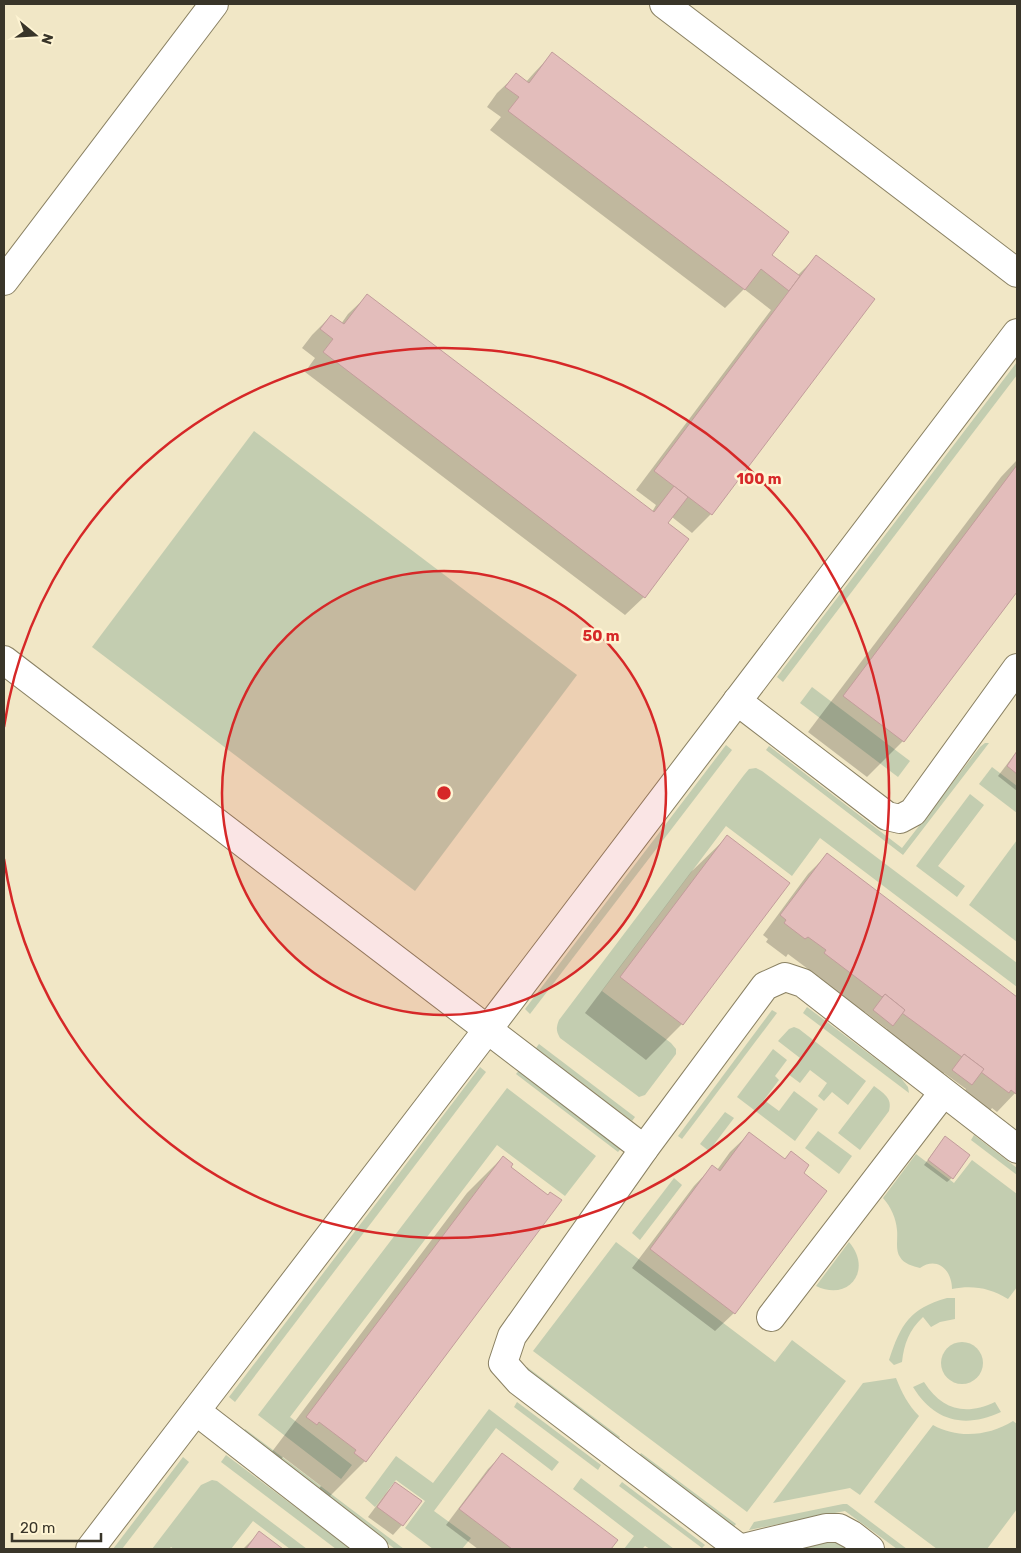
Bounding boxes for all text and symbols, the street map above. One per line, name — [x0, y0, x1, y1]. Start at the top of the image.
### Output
north arrow — [10, 10, 60, 60]
text: N — [37, 31, 57, 46]
text: 100 m — [737, 470, 781, 488]
text: 50 m — [583, 627, 619, 645]
centre of rings — [435, 784, 453, 802]
scale bar — [12, 1510, 101, 1542]
text: 20 m — [20, 1519, 55, 1537]

